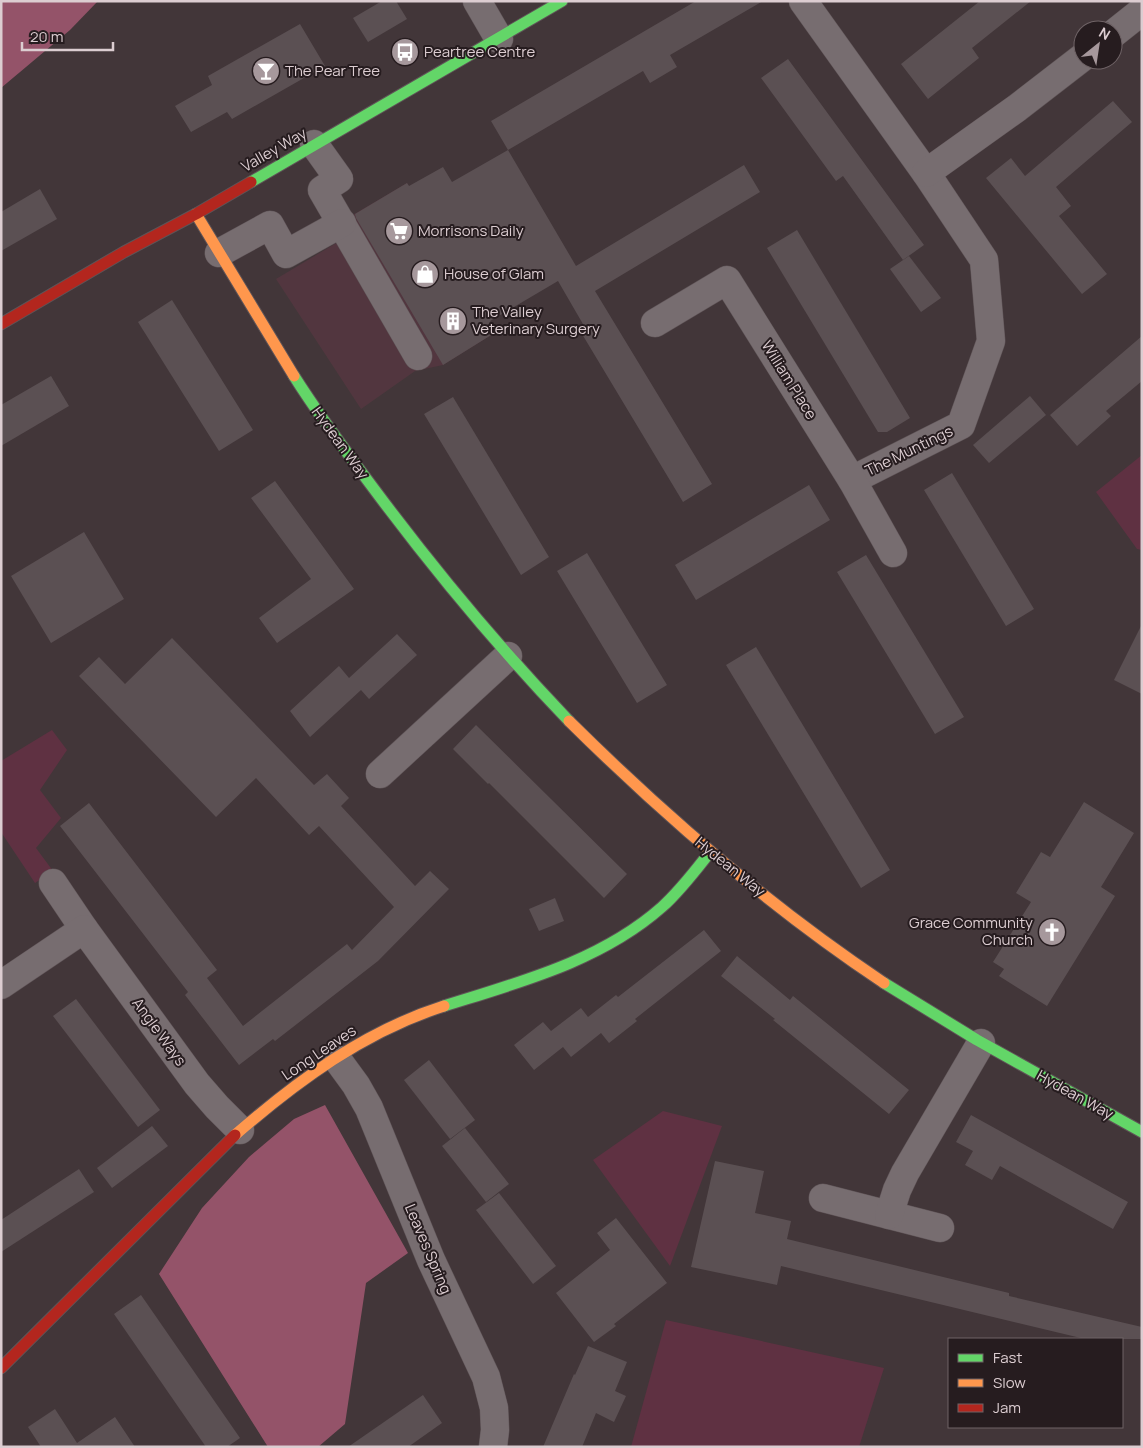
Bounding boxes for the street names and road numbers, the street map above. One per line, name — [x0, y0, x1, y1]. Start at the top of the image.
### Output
street label: Valley Way — [237, 122, 310, 177]
street label: William Place — [757, 336, 822, 423]
street label: Hydean Way — [307, 402, 374, 483]
street label: The Muntings — [861, 420, 956, 481]
street label: Hydean Way — [691, 832, 770, 902]
street label: Angle Ways — [128, 993, 191, 1070]
street label: Long Leaves — [277, 1020, 360, 1085]
street label: Hydean Way — [1033, 1065, 1117, 1124]
street label: Leaves Spring — [400, 1200, 457, 1297]

